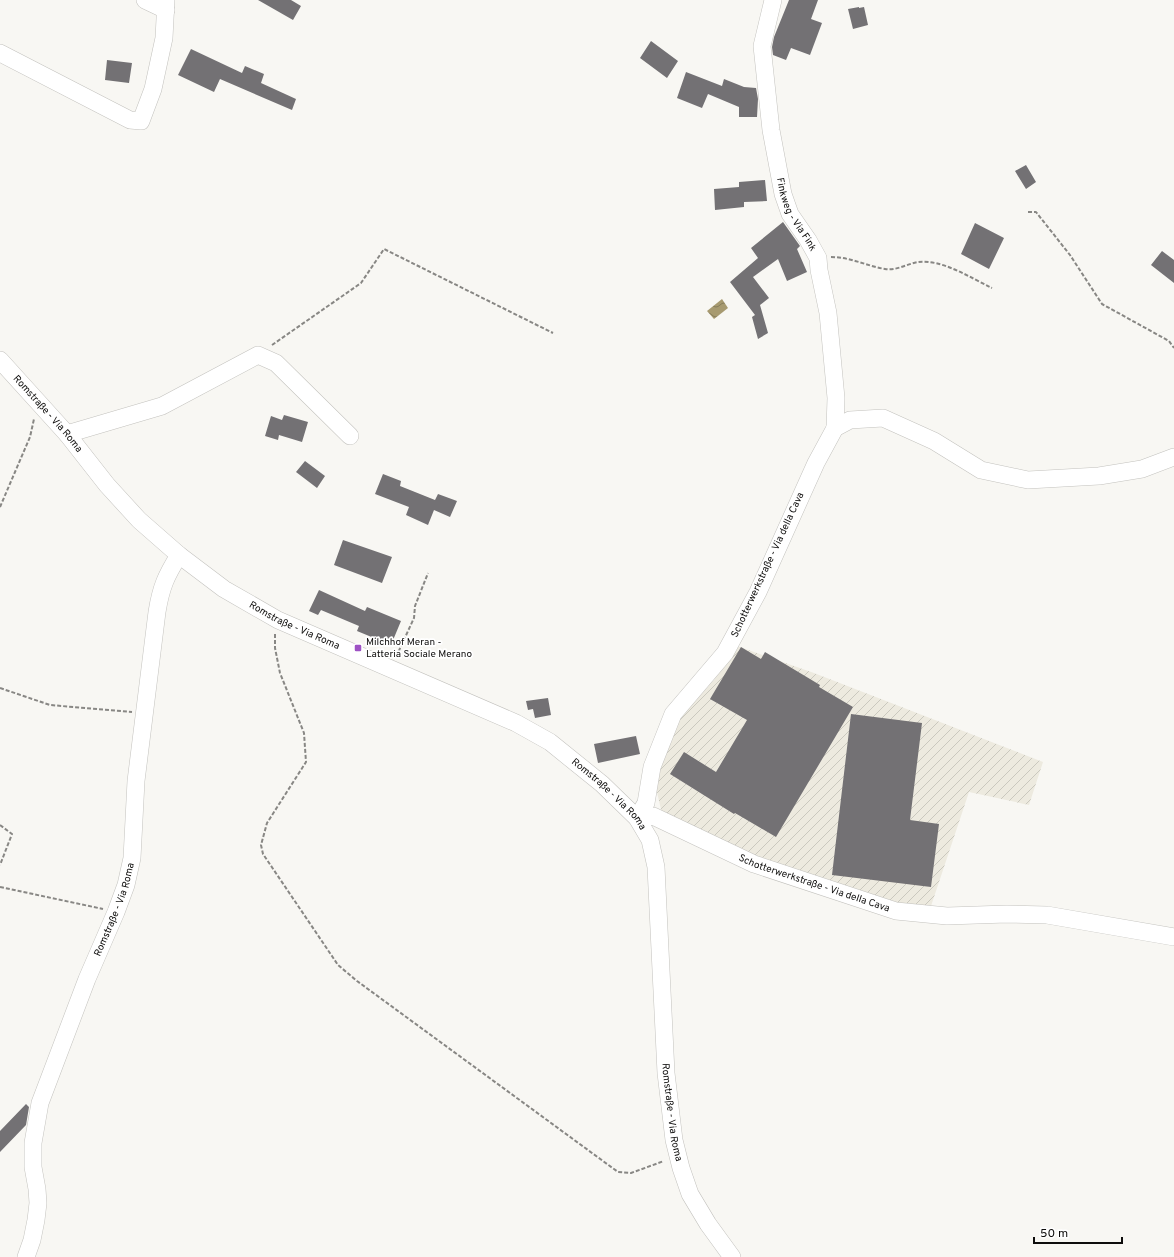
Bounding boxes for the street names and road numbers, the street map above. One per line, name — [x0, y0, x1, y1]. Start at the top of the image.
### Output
street label: Finkweg - Via Fink — [774, 176, 820, 254]
street label: Romstraße - Via Roma — [10, 372, 86, 455]
street label: Schotterwerkstraße - Via della Cava — [729, 490, 807, 640]
street label: Romstraße - Via Roma — [247, 598, 342, 652]
street label: Romstraße - Via Roma — [569, 755, 649, 832]
street label: Schotterwerkstraße - Via della Cava — [736, 851, 891, 915]
street label: Romstraße - Via Roma — [91, 862, 137, 958]
street label: Romstraße - Via Roma — [659, 1063, 686, 1163]

